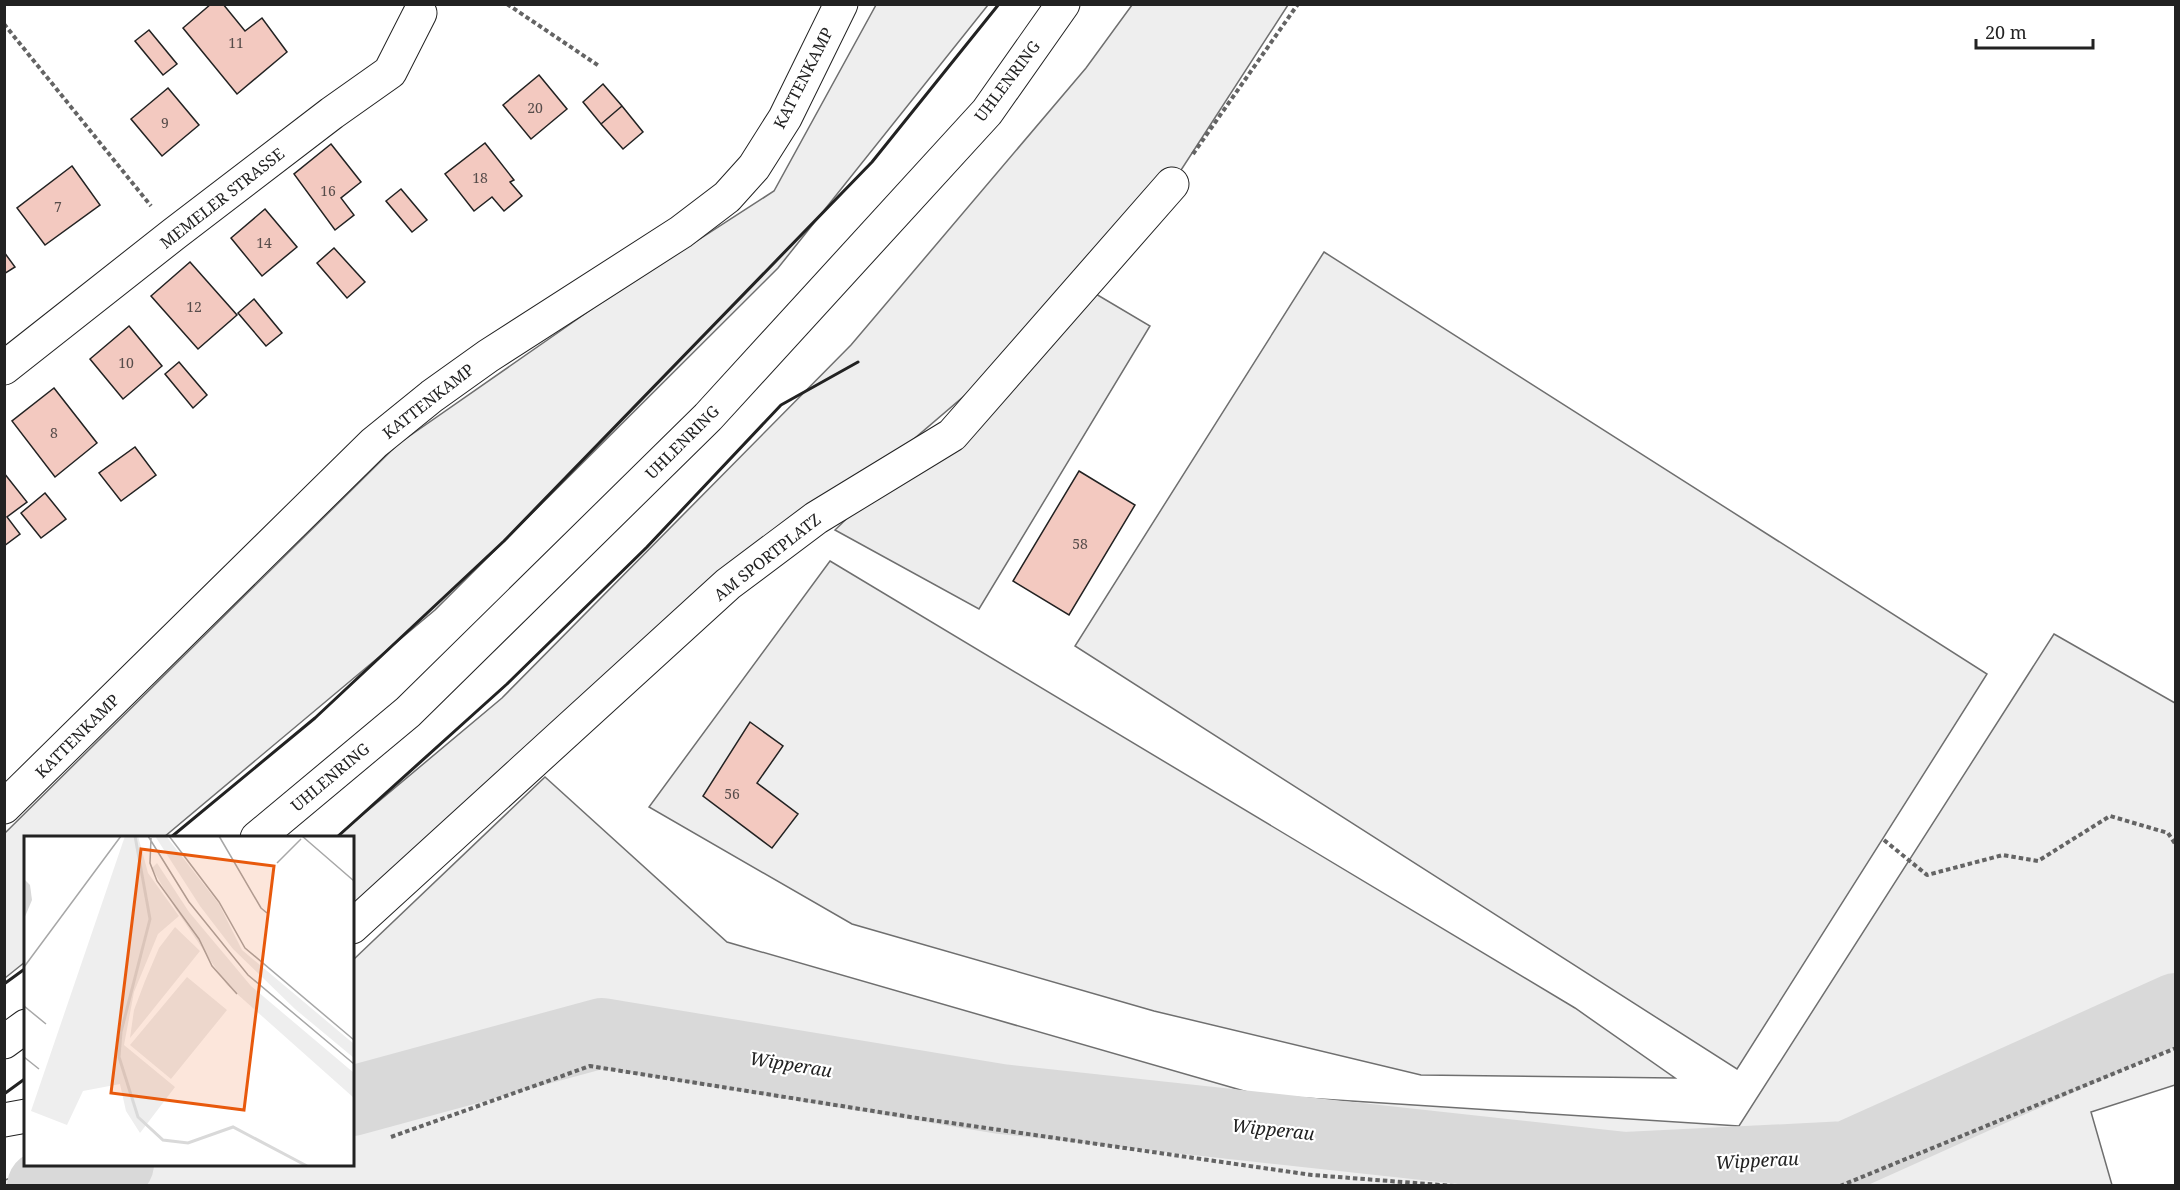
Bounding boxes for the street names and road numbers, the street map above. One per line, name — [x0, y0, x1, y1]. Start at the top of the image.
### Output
street label: KATTENKAMP — [768, 23, 838, 132]
street label: UHLENRING — [969, 35, 1045, 126]
street label: MEMELER STRASSE — [155, 143, 289, 253]
street label: KATTENKAMP — [378, 358, 479, 444]
street label: UHLENRING — [640, 400, 724, 484]
street label: AM SPORTPLATZ — [709, 508, 825, 606]
street label: KATTENKAMP — [30, 689, 124, 783]
street label: UHLENRING — [286, 737, 374, 816]

